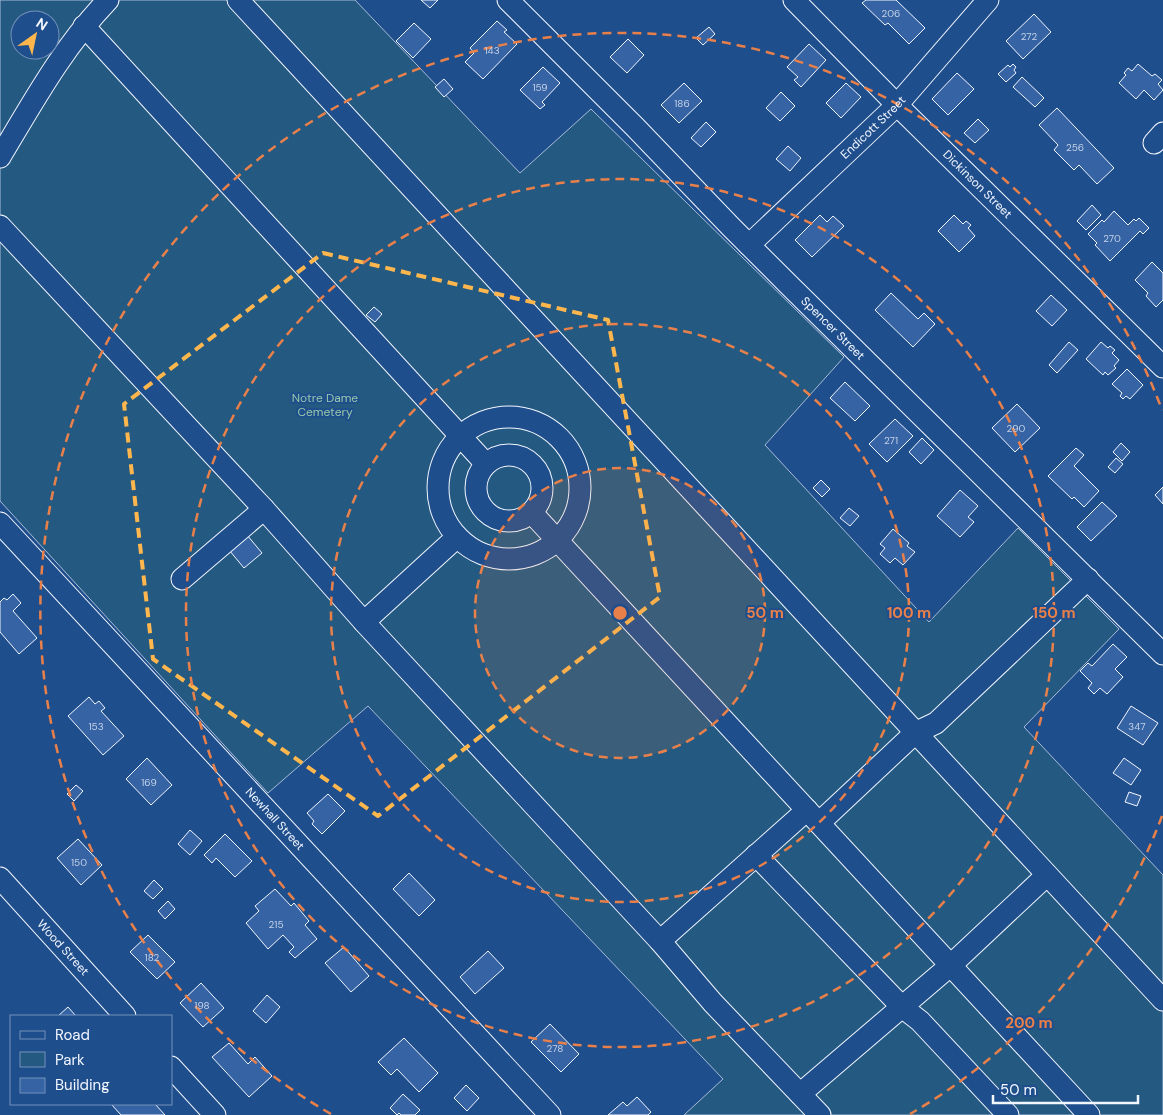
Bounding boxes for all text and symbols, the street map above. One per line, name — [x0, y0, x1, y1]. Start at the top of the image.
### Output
house number: 206 — [882, 7, 900, 20]
north arrow — [10, 10, 60, 60]
text: N — [33, 14, 51, 34]
house number: 272 — [1021, 30, 1037, 43]
house number: 143 — [484, 44, 500, 57]
house number: 159 — [532, 81, 548, 94]
street label: Endicott Street — [837, 92, 909, 162]
house number: 186 — [674, 97, 690, 110]
house number: 256 — [1066, 141, 1084, 154]
street label: Dickinson Street — [939, 147, 1016, 222]
house number: 270 — [1103, 232, 1121, 245]
street label: Spencer Street — [798, 293, 869, 364]
park label: Notre Dame Cemetery — [292, 390, 358, 420]
house number: 290 — [1007, 422, 1026, 435]
house number: 271 — [884, 434, 898, 447]
text: 50 m — [746, 603, 784, 623]
text: 100 m — [887, 603, 931, 623]
text: 150 m — [1033, 603, 1076, 623]
centre of rings — [611, 604, 629, 622]
house number: 153 — [88, 720, 104, 733]
house number: 347 — [1128, 720, 1146, 733]
house number: 169 — [141, 776, 157, 789]
street label: Newhall Street — [242, 784, 308, 854]
house number: 150 — [71, 856, 87, 869]
street label: Wood Street — [34, 916, 93, 979]
house number: 215 — [269, 918, 283, 931]
house number: 182 — [145, 951, 160, 964]
house number: 198 — [194, 999, 210, 1012]
text: 200 m — [1005, 1013, 1053, 1033]
legend — [10, 1015, 172, 1105]
text: Road — [55, 1025, 90, 1045]
house number: 278 — [547, 1042, 563, 1055]
text: Park — [55, 1050, 85, 1070]
scale bar — [993, 1072, 1138, 1104]
text: Building — [55, 1075, 110, 1095]
text: 50 m — [1000, 1080, 1037, 1100]

